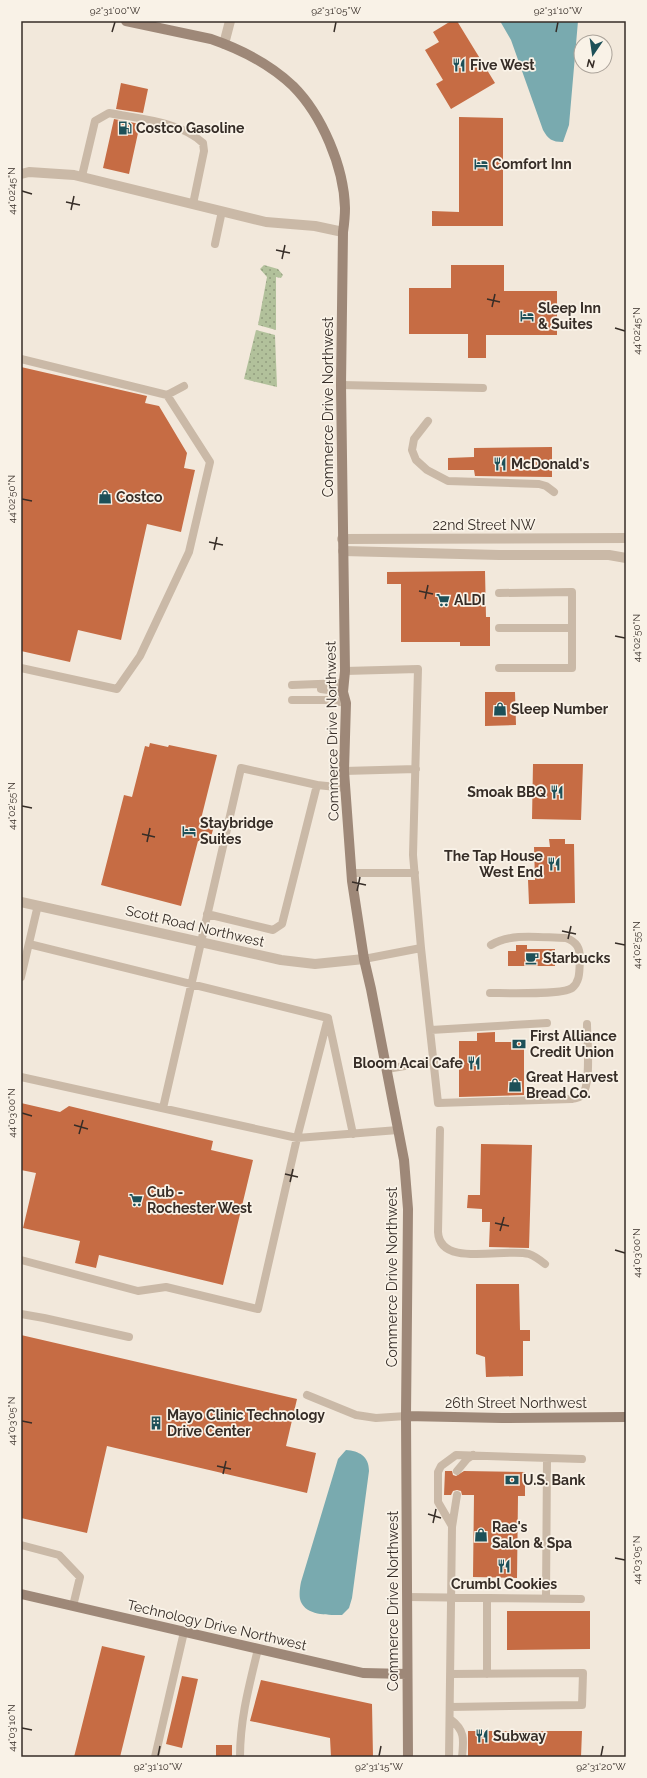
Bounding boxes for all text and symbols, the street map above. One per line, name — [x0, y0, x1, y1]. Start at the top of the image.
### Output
text: 92°31'00"W — [90, 5, 141, 16]
text: 92°31'05"W — [311, 5, 361, 16]
text: 92°31'10"W — [534, 5, 583, 16]
north arrow — [573, 34, 613, 74]
text: N — [585, 56, 596, 71]
restaurant icon: Five West — [451, 57, 467, 73]
place label: Five West — [470, 57, 535, 73]
fuel station icon: Costco Gasoline — [117, 120, 133, 136]
place label: Costco Gasoline — [136, 120, 245, 136]
hotel icon: Comfort Inn — [473, 156, 489, 172]
place label: Comfort Inn — [492, 156, 572, 172]
text: 44°02'45"N — [6, 167, 17, 215]
place label: Sleep Inn & Suites — [538, 300, 601, 332]
text: 44°02'45"N — [631, 307, 642, 355]
hotel icon: Sleep Inn & Suites — [519, 308, 535, 324]
street label: Commerce Drive Northwest — [320, 317, 336, 497]
restaurant icon: McDonald's — [492, 456, 508, 472]
place label: McDonald's — [511, 456, 590, 472]
text: 44°02'50"N — [6, 475, 17, 523]
shop icon: Costco — [97, 489, 113, 505]
place label: Costco — [116, 489, 163, 505]
street label: 22nd Street NW — [433, 517, 536, 533]
supermarket icon: ALDI — [435, 592, 451, 608]
place label: ALDI — [454, 592, 486, 608]
text: 44°02'50"N — [631, 614, 642, 662]
street label: Commerce Drive Northwest — [322, 640, 342, 821]
shop icon: Sleep Number — [492, 701, 508, 717]
place label: Sleep Number — [511, 701, 609, 717]
text: 44°02'55"N — [6, 782, 17, 830]
place label: Smoak BBQ — [467, 784, 546, 800]
restaurant icon: Smoak BBQ — [549, 784, 565, 800]
place label: Staybridge Suites — [200, 815, 274, 847]
hotel icon: Staybridge Suites — [181, 823, 197, 839]
place label: The Tap House West End — [444, 848, 544, 880]
restaurant icon: The Tap House West End — [546, 856, 562, 872]
street label: Scott Road Northwest — [124, 902, 266, 950]
text: 44°02'55"N — [631, 921, 642, 969]
cafe icon: Starbucks — [524, 950, 540, 966]
place label: Starbucks — [543, 950, 610, 966]
place label: First Alliance Credit Union — [530, 1028, 617, 1060]
bank icon: First Alliance Credit Union — [511, 1036, 527, 1052]
place label: Bloom Acai Cafe — [353, 1055, 464, 1071]
restaurant icon: Bloom Acai Cafe — [466, 1055, 482, 1071]
place label: Great Harvest Bread Co. — [526, 1069, 619, 1101]
shop icon: Great Harvest Bread Co. — [507, 1077, 523, 1093]
text: 44°03'00"N — [6, 1088, 17, 1138]
place label: Cub - Rochester West — [147, 1184, 253, 1216]
street label: Commerce Drive Northwest — [384, 1187, 400, 1367]
supermarket icon: Cub - Rochester West — [128, 1192, 144, 1208]
text: 44°03'00"N — [631, 1228, 642, 1278]
street label: 26th Street Northwest — [445, 1395, 587, 1411]
text: 44°03'05"N — [6, 1397, 17, 1445]
place label: Mayo Clinic Technology Drive Center — [167, 1407, 325, 1439]
building icon: Mayo Clinic Technology Drive Center — [148, 1415, 164, 1431]
bank icon: U.S. Bank — [504, 1472, 520, 1488]
place label: U.S. Bank — [523, 1472, 586, 1488]
street label: Commerce Drive Northwest — [385, 1511, 401, 1691]
place label: Rae's Salon & Spa — [492, 1519, 572, 1551]
shop icon: Rae's Salon & Spa — [473, 1527, 489, 1543]
text: 44°03'05"N — [631, 1536, 642, 1584]
restaurant icon: Crumbl Cookies — [496, 1558, 512, 1574]
place label: Crumbl Cookies — [451, 1576, 557, 1592]
street label: Technology Drive Northwest — [126, 1597, 308, 1654]
text: 44°03'10"N — [6, 1704, 17, 1752]
restaurant icon: Subway — [474, 1728, 490, 1744]
place label: Subway — [493, 1728, 546, 1744]
text: 92°31'10"W — [134, 1761, 183, 1772]
text: 92°31'15"W — [355, 1761, 403, 1772]
text: 92°31'20"W — [576, 1761, 626, 1772]

